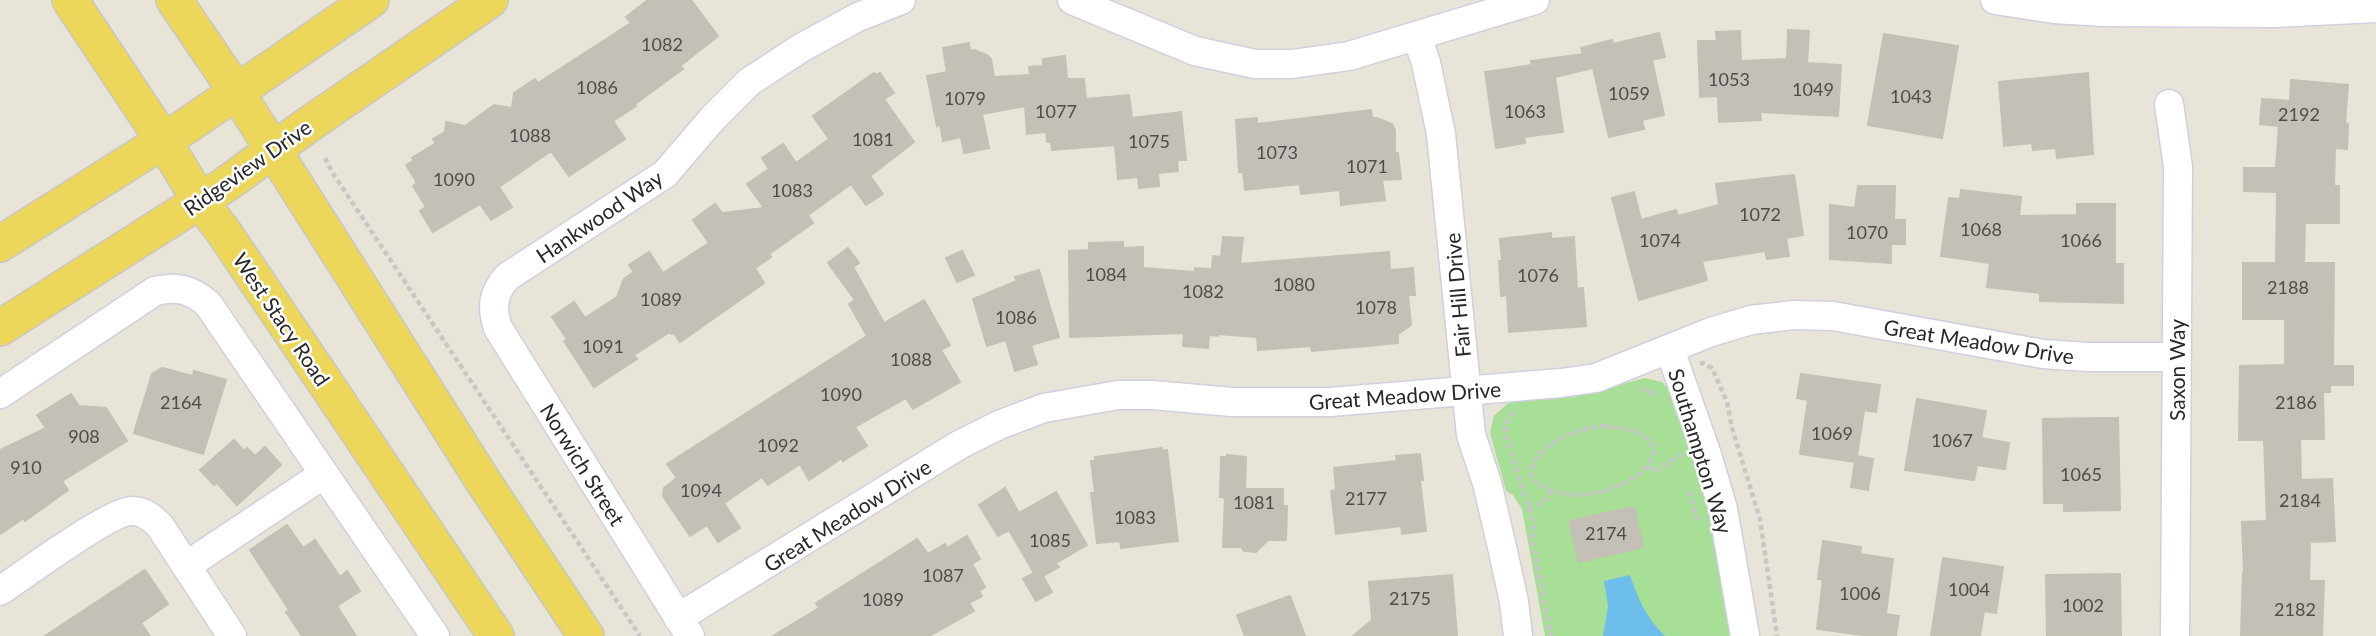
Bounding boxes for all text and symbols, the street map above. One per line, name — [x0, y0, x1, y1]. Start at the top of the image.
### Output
house number: 1082 — [641, 33, 683, 55]
house number: 1053 — [1708, 68, 1750, 90]
house number: 1086 — [576, 76, 618, 98]
house number: 1049 — [1792, 78, 1834, 100]
house number: 1059 — [1608, 82, 1650, 104]
house number: 1043 — [1890, 85, 1932, 107]
house number: 1079 — [944, 87, 986, 109]
house number: 1077 — [1035, 100, 1077, 122]
house number: 1063 — [1504, 100, 1546, 122]
house number: 2192 — [2278, 103, 2320, 125]
street label: Ridgeview Drive — [178, 114, 316, 220]
house number: 1088 — [509, 124, 551, 146]
house number: 1081 — [852, 128, 894, 150]
house number: 1075 — [1128, 130, 1170, 152]
house number: 1073 — [1256, 141, 1298, 163]
house number: 1071 — [1346, 155, 1388, 177]
street label: Hankwood Way — [531, 164, 667, 268]
house number: 1090 — [433, 168, 475, 190]
house number: 1083 — [771, 179, 813, 201]
house number: 1072 — [1739, 203, 1781, 225]
house number: 1068 — [1960, 218, 2002, 240]
house number: 1070 — [1846, 221, 1888, 243]
house number: 1074 — [1639, 229, 1681, 251]
house number: 1066 — [2060, 229, 2102, 251]
street label: Fair Hill Drive — [1439, 232, 1475, 358]
street label: West Stacy Road — [228, 248, 336, 390]
house number: 1084 — [1085, 263, 1127, 285]
house number: 1076 — [1517, 264, 1559, 286]
house number: 1080 — [1273, 273, 1315, 295]
house number: 2188 — [2267, 276, 2309, 298]
house number: 1082 — [1182, 280, 1224, 302]
house number: 1089 — [640, 288, 682, 310]
house number: 1078 — [1355, 296, 1397, 318]
house number: 1086 — [995, 306, 1037, 328]
street label: Great Meadow Drive — [1882, 314, 2076, 368]
street label: Saxon Way — [2164, 319, 2189, 421]
house number: 1091 — [582, 335, 624, 357]
house number: 1088 — [890, 348, 932, 370]
street label: Southampton Way — [1664, 365, 1738, 537]
street label: Great Meadow Drive — [1308, 376, 1502, 414]
house number: 1090 — [820, 383, 862, 405]
house number: 2164 — [160, 391, 202, 413]
house number: 2186 — [2275, 391, 2317, 413]
street label: Norwich Street — [536, 398, 631, 530]
house number: 1069 — [1811, 422, 1853, 444]
house number: 908 — [68, 425, 100, 447]
house number: 1067 — [1931, 429, 1973, 451]
house number: 1092 — [757, 434, 799, 456]
street label: Great Meadow Drive — [759, 453, 935, 577]
house number: 910 — [10, 456, 42, 478]
house number: 1065 — [2060, 463, 2102, 485]
house number: 1094 — [680, 479, 722, 501]
house number: 2177 — [1345, 487, 1387, 509]
house number: 2184 — [2279, 489, 2321, 511]
house number: 1081 — [1233, 491, 1275, 513]
house number: 1083 — [1114, 506, 1156, 528]
house number: 2174 — [1585, 522, 1627, 544]
house number: 1085 — [1029, 529, 1071, 551]
house number: 1087 — [922, 564, 964, 586]
house number: 1004 — [1948, 578, 1990, 600]
house number: 1006 — [1839, 582, 1881, 604]
house number: 2175 — [1389, 587, 1431, 609]
house number: 1089 — [862, 588, 904, 610]
house number: 1002 — [2062, 594, 2104, 616]
house number: 2182 — [2274, 598, 2316, 620]

